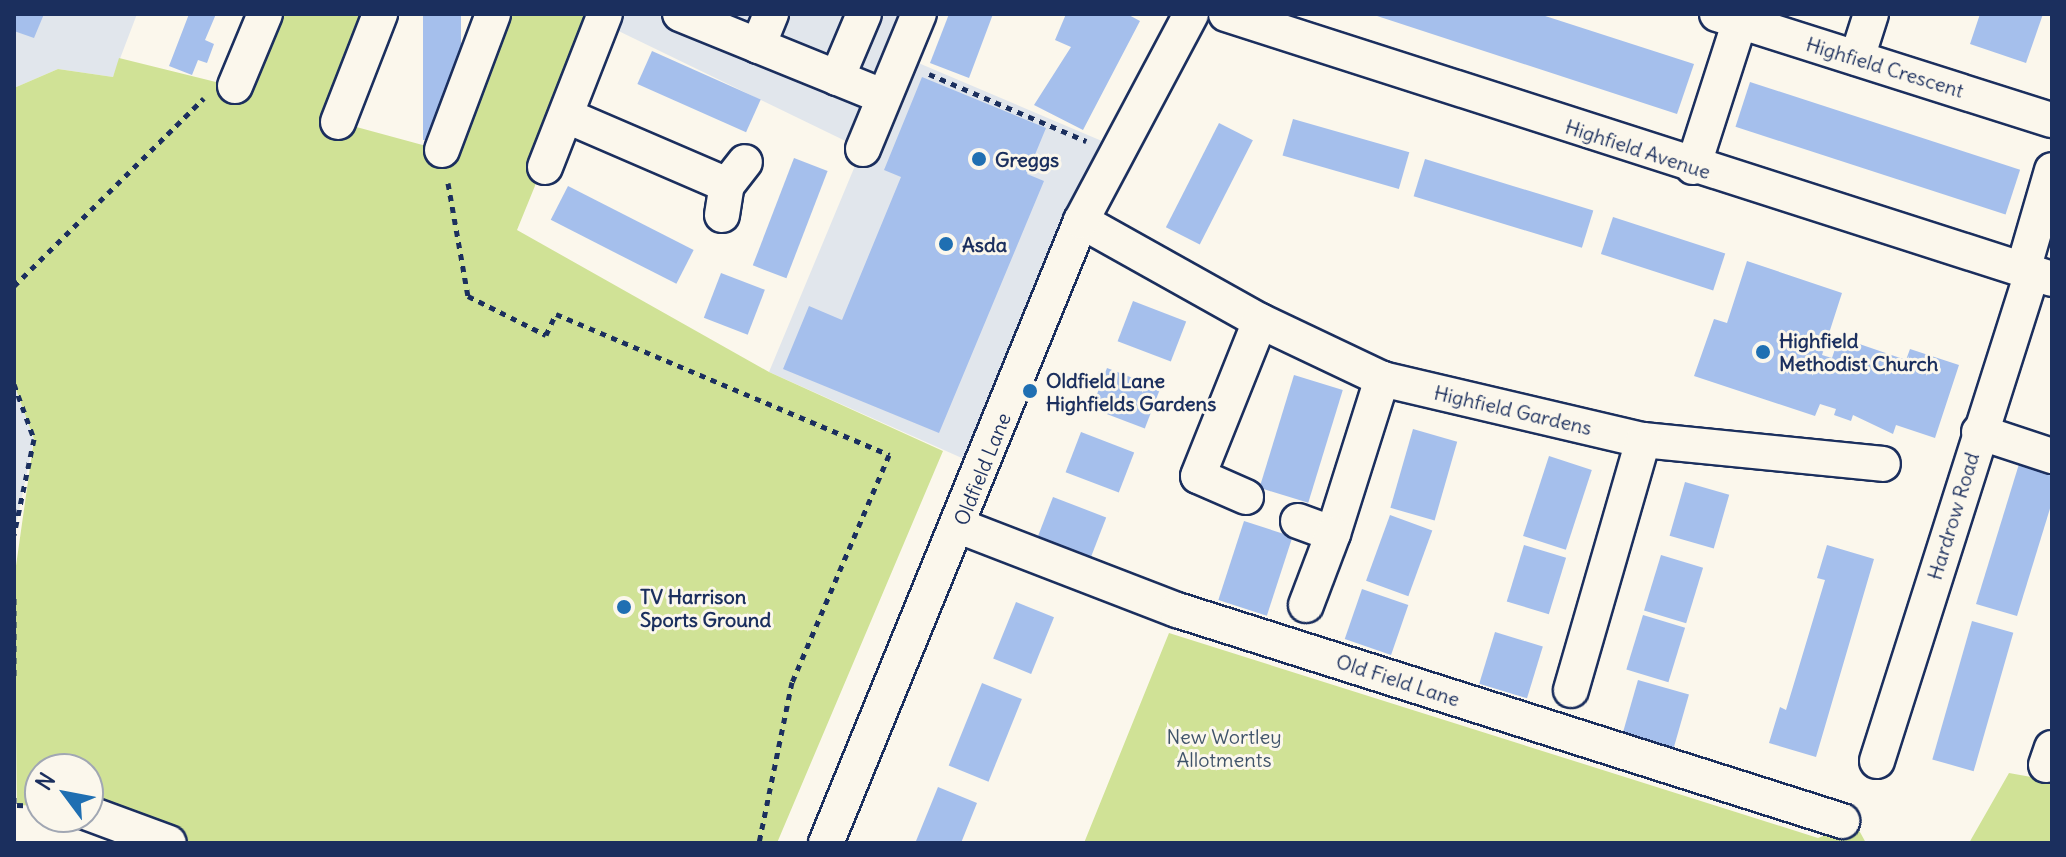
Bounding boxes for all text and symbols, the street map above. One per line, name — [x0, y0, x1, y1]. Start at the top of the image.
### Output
street label: Highfield Crescent — [1803, 32, 1967, 102]
street label: Highfield Avenue — [1562, 114, 1714, 184]
place label: Greggs — [995, 147, 1059, 171]
marker: Greggs — [970, 150, 988, 168]
place label: Asda — [962, 232, 1007, 256]
marker: Asda — [937, 235, 955, 253]
place label: Highfield Methodist Church — [1779, 328, 1938, 375]
marker: Highfield Methodist Church — [1754, 343, 1772, 361]
place label: Oldfield Lane Highfields Gardens — [1046, 368, 1216, 415]
street label: Highfield Gardens — [1432, 380, 1594, 440]
marker: Oldfield Lane Highfields Gardens — [1021, 382, 1039, 400]
street label: Oldfield Lane — [949, 409, 1015, 529]
street label: Hardrow Road — [1922, 449, 1984, 583]
place label: TV Harrison Sports Ground — [640, 584, 771, 631]
marker: TV Harrison Sports Ground — [615, 598, 633, 616]
street label: Old Field Lane — [1333, 649, 1463, 711]
park label: New Wortley Allotments — [1166, 725, 1282, 772]
north arrow — [24, 753, 104, 833]
text: N — [29, 767, 61, 795]

